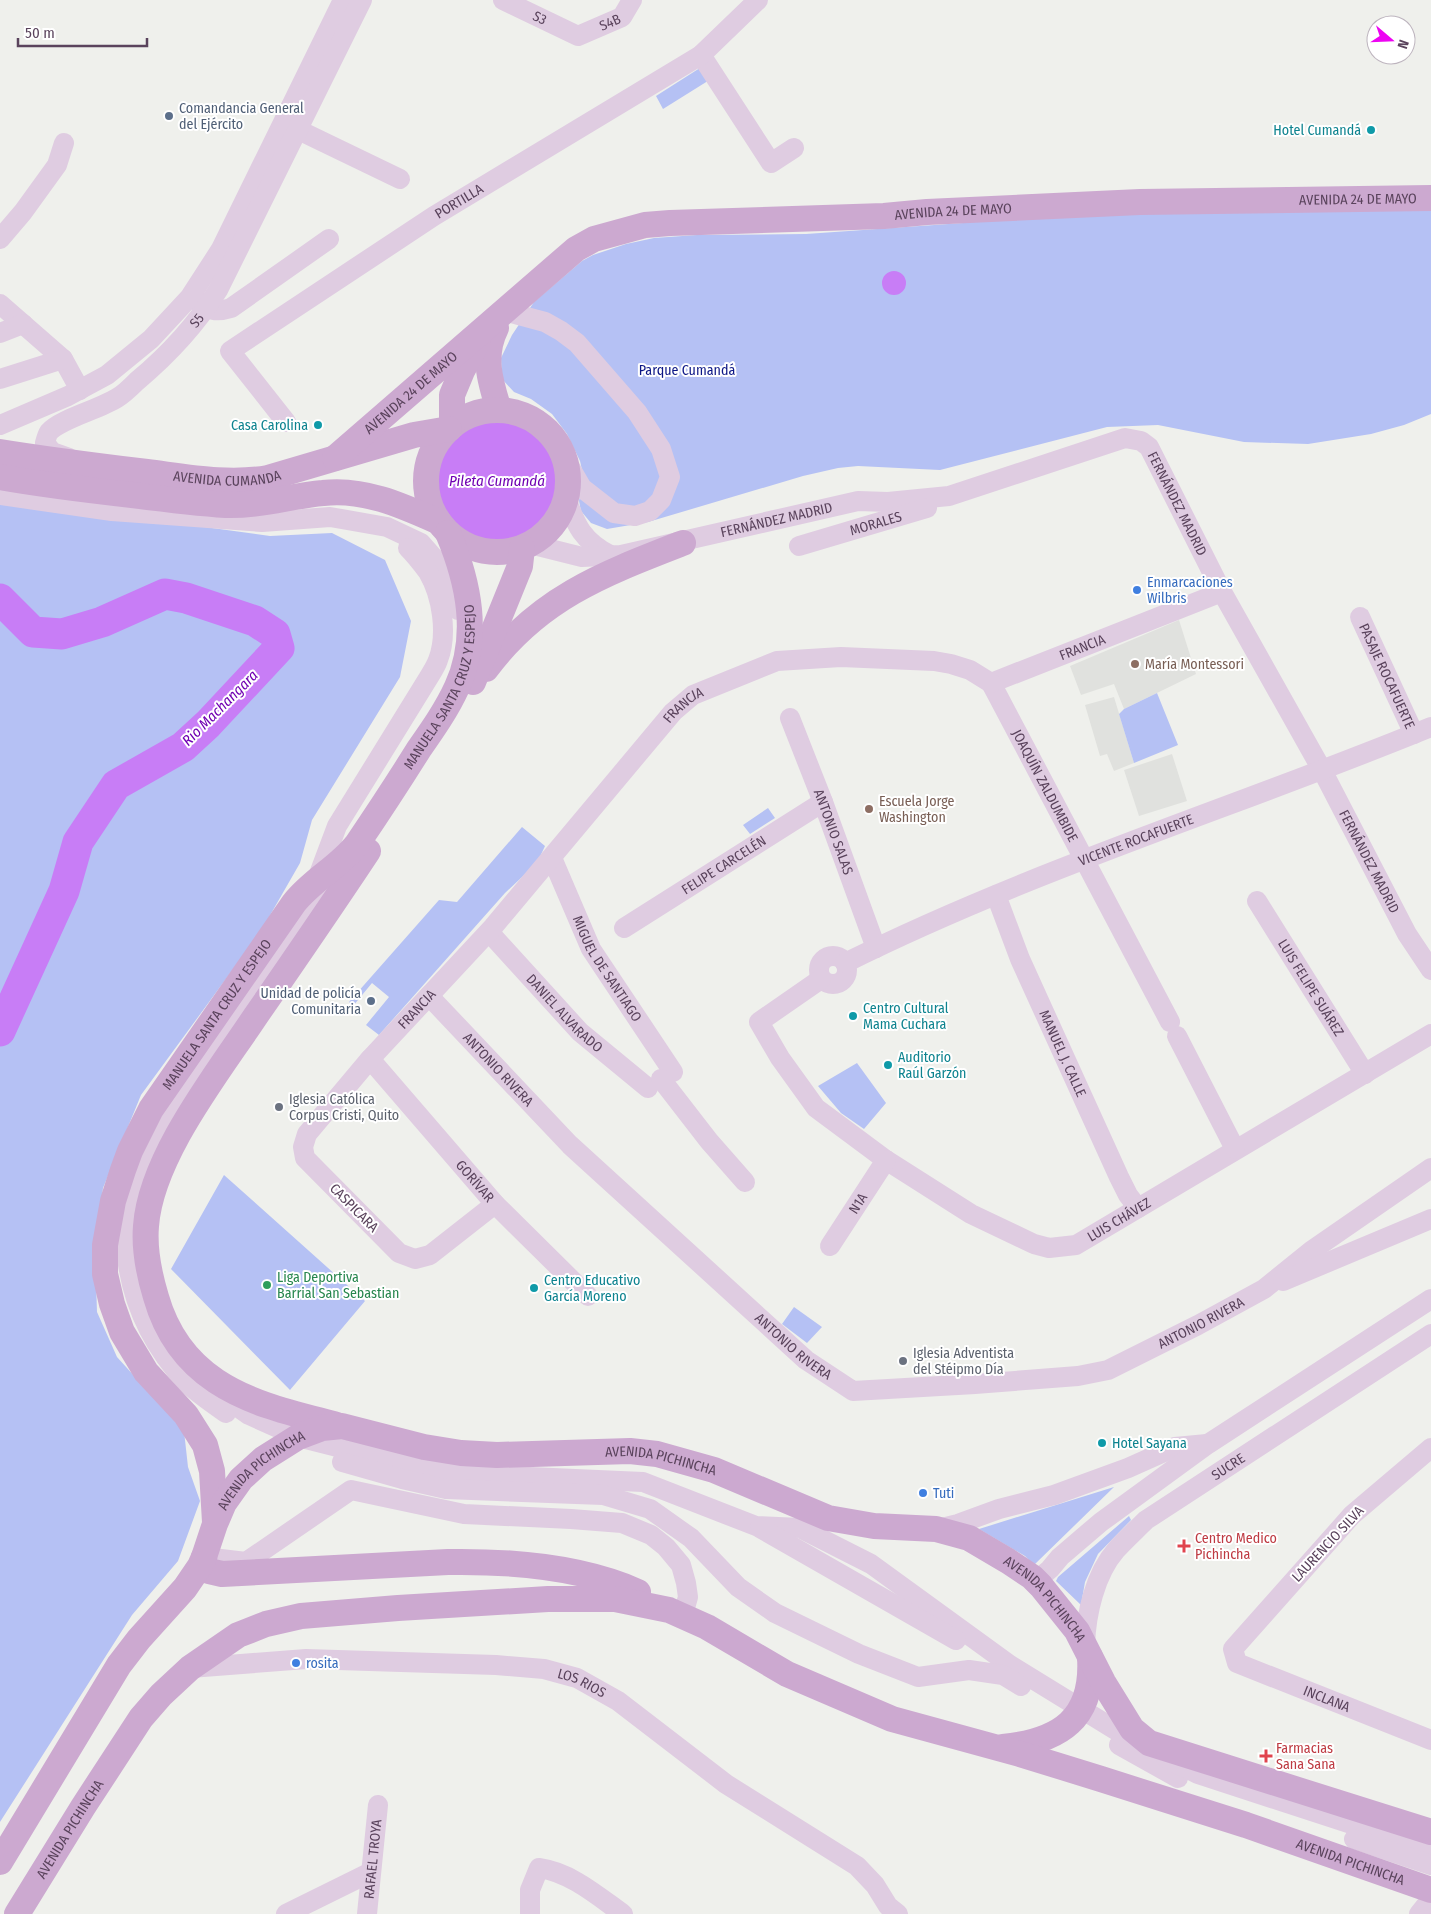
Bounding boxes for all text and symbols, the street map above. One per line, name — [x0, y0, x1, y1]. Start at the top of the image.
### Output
street label: S3 — [530, 7, 550, 28]
street label: S4B — [597, 10, 623, 34]
scale bar — [18, 15, 146, 47]
north arrow — [1366, 15, 1416, 65]
text: 50 m — [25, 24, 55, 42]
text: N — [1393, 37, 1412, 51]
place label: Comandancia General del Ejército — [179, 100, 304, 133]
marker: Comandancia General del Ejército — [163, 110, 175, 122]
place label: Hotel Cumandá — [1273, 122, 1361, 139]
marker: Hotel Cumandá — [1365, 124, 1377, 136]
street label: PORTILLA — [432, 180, 487, 222]
street label: AVENIDA 24 DE MAYO — [1299, 190, 1417, 208]
street label: AVENIDA 24 DE MAYO — [894, 200, 1013, 223]
street label: S5 — [186, 310, 207, 331]
street label: AVENIDA 24 DE MAYO — [361, 347, 461, 437]
park label: Parque Cumandá — [639, 362, 735, 379]
place label: Casa Carolina — [231, 417, 308, 434]
marker: Casa Carolina — [312, 419, 324, 431]
street label: FERNÁNDEZ MADRID — [1144, 449, 1211, 558]
street label: AVENIDA CUMANDA — [172, 466, 284, 489]
water label: Pileta Cumandá — [449, 472, 545, 490]
street label: FERNÁNDEZ MADRID — [719, 499, 834, 541]
street label: MORALES — [848, 507, 904, 539]
place label: Enmarcaciones Wilbris — [1147, 574, 1233, 607]
marker: Enmarcaciones Wilbris — [1131, 584, 1143, 596]
street label: MANUELA SANTA CRUZ Y ESPEJO — [400, 603, 478, 772]
street label: PASAJE ROCAFUERTE — [1356, 621, 1419, 732]
street label: FRANCIA — [1057, 630, 1108, 664]
place label: María Montessori — [1145, 656, 1244, 673]
marker: María Montessori — [1129, 658, 1141, 670]
water label: Rio Machangara — [178, 666, 262, 750]
street label: FRANCIA — [659, 683, 706, 726]
street label: JOAQUÍN ZALDUMBIDE — [1009, 726, 1082, 845]
street label: ANTONIO SALAS — [810, 787, 857, 877]
place label: Escuela Jorge Washington — [879, 793, 955, 826]
marker: Escuela Jorge Washington — [863, 803, 875, 815]
street label: FERNÁNDEZ MADRID — [1336, 807, 1403, 916]
street label: VICENTE ROCAFUERTE — [1076, 810, 1196, 869]
street label: FELIPE CARCELÉN — [678, 832, 769, 898]
street label: MIGUEL DE SANTIAGO — [569, 913, 646, 1025]
street label: MANUELA SANTA CRUZ Y ESPEJO — [158, 936, 275, 1093]
street label: LUIS FELIPE SUÁREZ — [1274, 936, 1348, 1039]
street label: DANIEL ALVARADO — [523, 970, 606, 1056]
place label: Unidad de policía Comunitaria — [261, 985, 361, 1018]
street label: FRANCIA — [394, 985, 440, 1032]
marker: Unidad de policía Comunitaria — [365, 995, 377, 1007]
place label: Centro Cultural Mama Cuchara — [863, 1000, 949, 1033]
street label: MANUEL J. CALLE — [1036, 1007, 1090, 1100]
marker: Centro Cultural Mama Cuchara — [847, 1010, 859, 1022]
street label: ANTONIO RIVERA — [460, 1029, 538, 1110]
place label: Auditorio Raúl Garzón — [898, 1049, 966, 1082]
marker: Auditorio Raúl Garzón — [882, 1059, 894, 1071]
place label: Iglesia Católica Corpus Cristi, Quito — [289, 1091, 399, 1124]
marker: Iglesia Católica Corpus Cristi, Quito — [273, 1101, 285, 1113]
street label: GORÍVAR — [452, 1156, 498, 1206]
street label: CASPICARA — [326, 1180, 382, 1236]
street label: N1A — [845, 1189, 871, 1217]
street label: LUIS CHÁVEZ — [1084, 1194, 1154, 1245]
place label: Liga Deportiva Barrial San Sebastian — [277, 1269, 399, 1302]
place label: Centro Educativo García Moreno — [544, 1272, 640, 1305]
marker: Liga Deportiva Barrial San Sebastian — [261, 1279, 273, 1291]
marker: Centro Educativo García Moreno — [528, 1282, 540, 1294]
street label: ANTONIO RIVERA — [1155, 1293, 1247, 1352]
street label: ANTONIO RIVERA — [752, 1309, 835, 1383]
place label: Iglesia Adventista del Stéipmo Día — [913, 1345, 1014, 1378]
marker: Iglesia Adventista del Stéipmo Día — [897, 1355, 909, 1367]
street label: AVENIDA PICHINCHA — [214, 1427, 308, 1512]
place label: Hotel Sayana — [1112, 1435, 1187, 1452]
marker: Hotel Sayana — [1096, 1437, 1108, 1449]
street label: AVENIDA PICHINCHA — [605, 1442, 719, 1479]
street label: SUCRE — [1208, 1449, 1248, 1484]
place label: Tuti — [933, 1485, 954, 1502]
marker: Tuti — [917, 1487, 929, 1499]
street label: LAURENCIO SILVA — [1289, 1502, 1368, 1585]
place label: Centro Medico Pichincha — [1195, 1530, 1277, 1563]
marker: Centro Medico Pichincha — [1177, 1539, 1191, 1553]
street label: AVENIDA PICHINCHA — [1001, 1552, 1090, 1645]
place label: rosita — [306, 1655, 339, 1672]
marker: rosita — [290, 1657, 302, 1669]
street label: LOS RIOS — [556, 1665, 609, 1701]
street label: INCLANA — [1301, 1682, 1353, 1716]
place label: Farmacias Sana Sana — [1276, 1740, 1336, 1773]
marker: Farmacias Sana Sana — [1260, 1750, 1272, 1762]
street label: AVENIDA PICHINCHA — [32, 1776, 107, 1882]
street label: RAFAEL TROYA — [360, 1818, 385, 1900]
street label: AVENIDA PICHINCHA — [1294, 1835, 1407, 1889]

